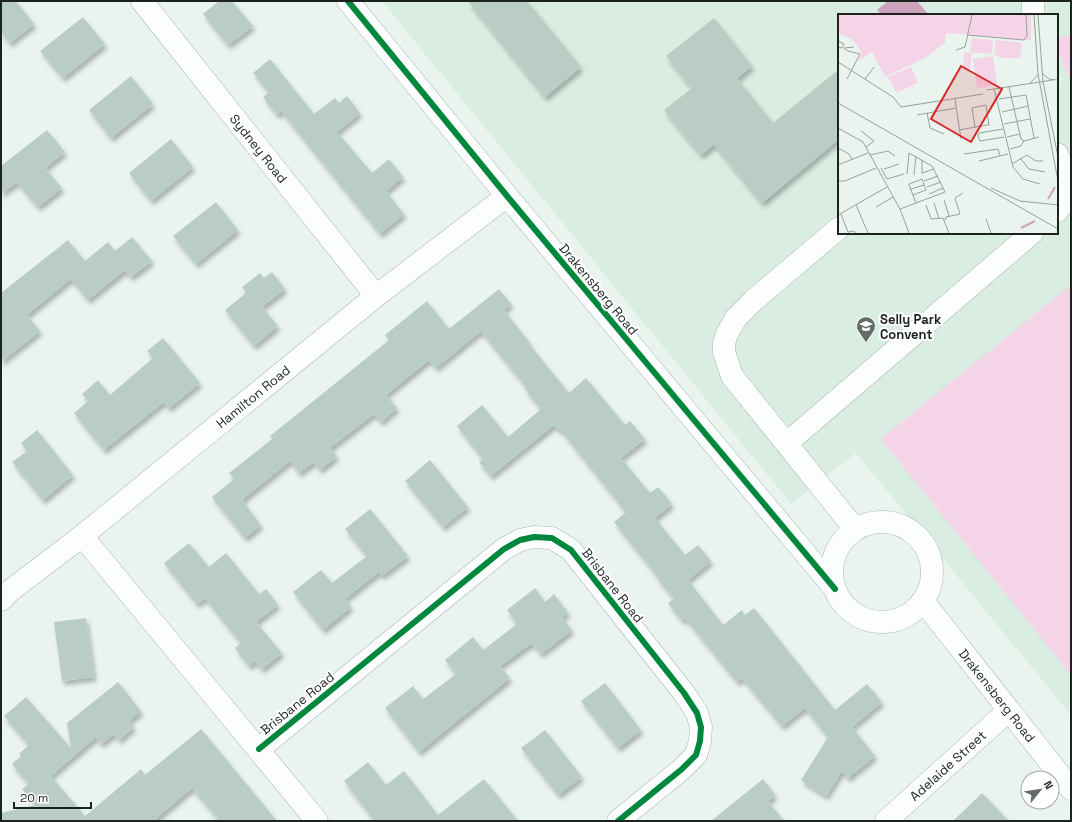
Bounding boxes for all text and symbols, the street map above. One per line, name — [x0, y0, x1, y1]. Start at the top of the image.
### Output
inset map — [838, 14, 1058, 234]
street label: Sydney Road — [226, 111, 291, 186]
street label: Drakensberg Road — [555, 240, 642, 339]
place label: Selly Park Convent — [880, 311, 942, 343]
school or university icon: Selly Park Convent — [855, 315, 877, 343]
street label: Hamilton Road — [213, 362, 294, 432]
street label: Brisbane Road — [578, 544, 647, 626]
street label: Drakensberg Road — [955, 645, 1039, 746]
street label: Brisbane Road — [257, 668, 338, 738]
street label: Adelaide Street — [906, 727, 990, 805]
north arrow — [1020, 770, 1060, 810]
text: N — [1041, 778, 1057, 792]
scale bar — [14, 784, 91, 810]
text: 20 m — [20, 790, 48, 806]

